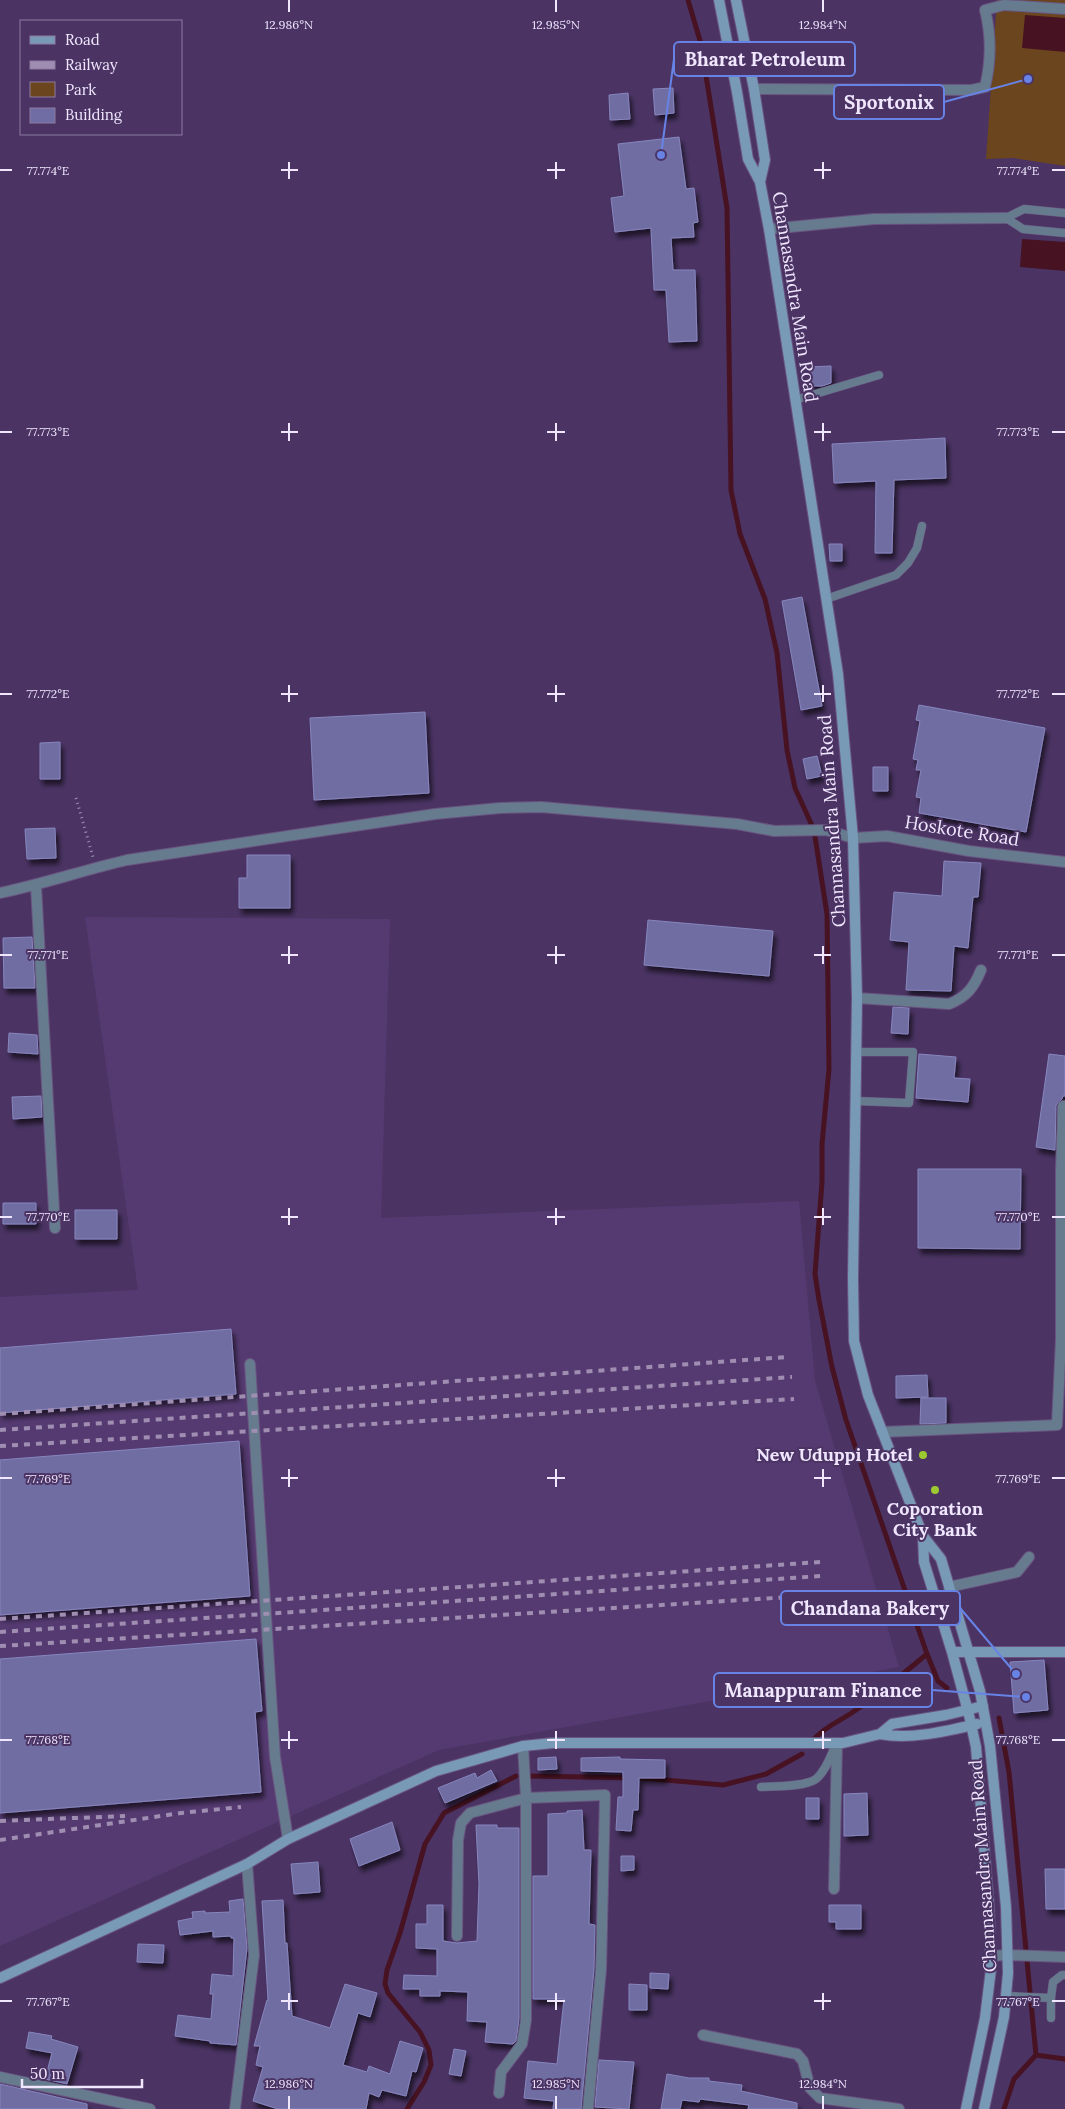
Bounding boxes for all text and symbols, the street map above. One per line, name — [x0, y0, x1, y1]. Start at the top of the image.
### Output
text: 12.986°N — [265, 17, 313, 32]
text: 12.985°N — [532, 17, 580, 32]
text: 12.984°N — [799, 17, 847, 32]
legend — [20, 20, 182, 135]
text: Road — [65, 30, 100, 49]
callout: Bharat Petroleum — [674, 42, 855, 76]
text: Bharat Petroleum — [685, 47, 846, 71]
text: Railway — [65, 55, 118, 74]
text: Park — [65, 80, 96, 99]
callout: Sportonix — [834, 85, 944, 119]
text: Sportonix — [844, 90, 934, 114]
text: Building — [65, 105, 123, 124]
text: 77.774°E — [27, 163, 69, 178]
text: 77.774°E — [997, 163, 1039, 178]
street label: Channasandra Main Road — [767, 190, 824, 404]
text: 77.773°E — [26, 424, 70, 439]
text: 77.773°E — [996, 424, 1040, 439]
text: 77.772°E — [27, 686, 69, 701]
text: 77.772°E — [997, 686, 1039, 701]
street label: Channasandra Main Road — [813, 714, 850, 928]
street label: Hoskote Road — [903, 810, 1021, 851]
text: 77.771°E — [28, 947, 68, 962]
text: 77.771°E — [998, 947, 1038, 962]
text: 77.770°E — [26, 1209, 70, 1224]
text: 77.770°E — [996, 1209, 1040, 1224]
place label: New Uduppi Hotel — [756, 1443, 913, 1466]
marker: New Uduppi Hotel — [917, 1449, 929, 1461]
text: 77.769°E — [26, 1471, 70, 1486]
text: 77.769°E — [996, 1471, 1040, 1486]
marker: Coporation City Bank — [929, 1484, 941, 1496]
place label: Coporation City Bank — [887, 1497, 984, 1541]
callout: Chandana Bakery — [781, 1591, 960, 1625]
text: Chandana Bakery — [791, 1596, 950, 1620]
callout: Manappuram Finance — [714, 1673, 932, 1707]
text: Manappuram Finance — [724, 1678, 922, 1702]
text: 77.768°E — [26, 1732, 70, 1747]
text: 77.768°E — [996, 1732, 1040, 1747]
street label: Channasandra Main Road — [964, 1759, 1001, 1973]
text: 77.767°E — [26, 1994, 70, 2009]
text: 77.767°E — [996, 1994, 1040, 2009]
scale bar — [22, 2056, 142, 2088]
text: 50 m — [30, 2064, 65, 2083]
text: 12.986°N — [265, 2076, 313, 2091]
text: 12.985°N — [532, 2076, 580, 2091]
text: 12.984°N — [799, 2076, 847, 2091]

